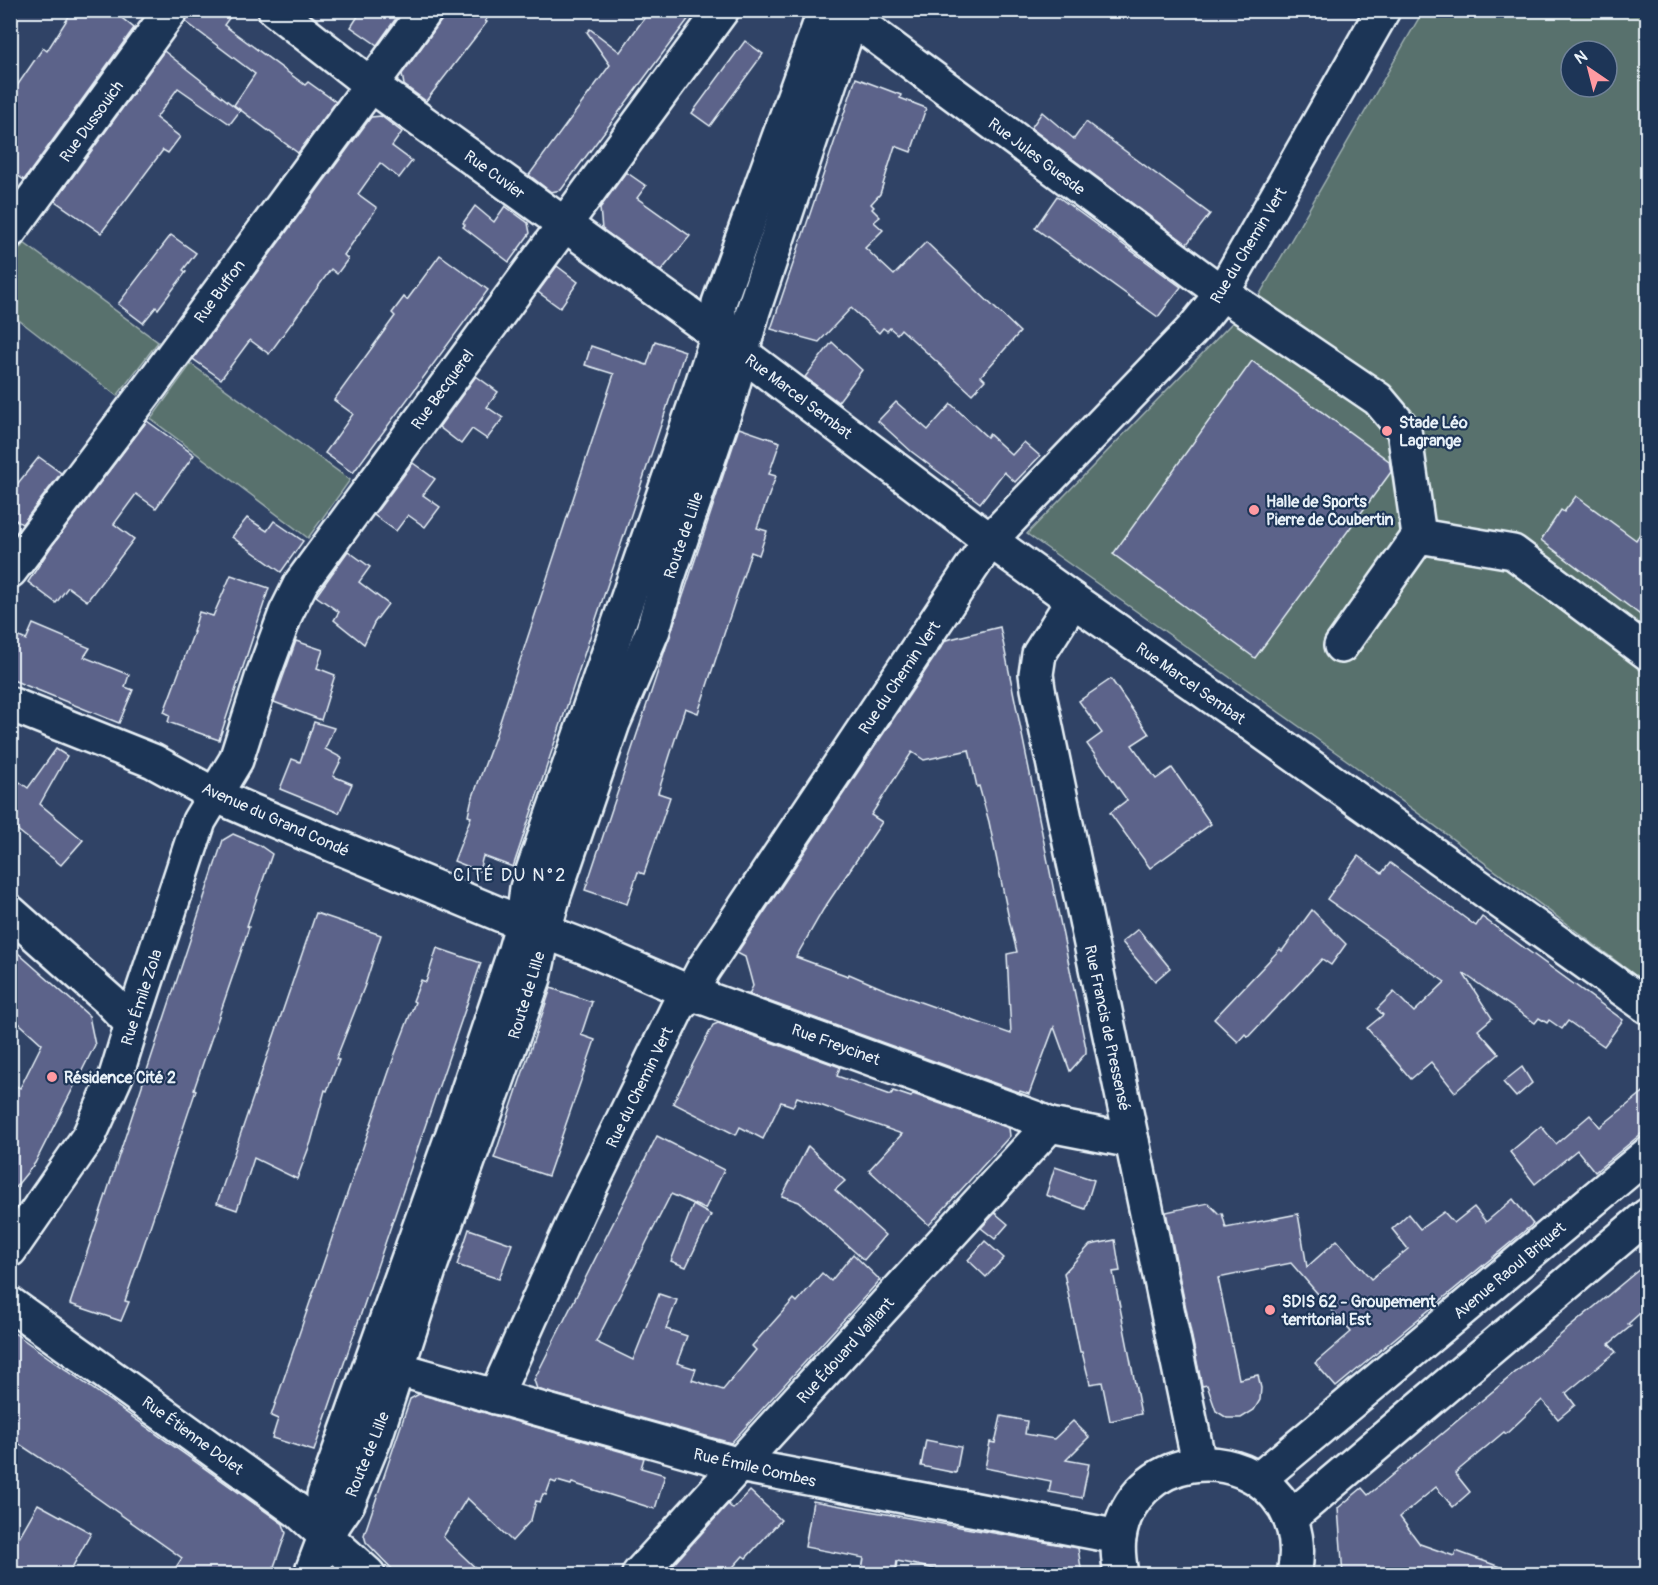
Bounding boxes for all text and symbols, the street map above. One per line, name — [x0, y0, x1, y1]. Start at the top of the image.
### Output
north arrow — [1559, 39, 1619, 99]
text: N — [1571, 46, 1591, 69]
street label: Rue Dussouich — [56, 77, 128, 166]
street label: Rue Jules Guesde — [984, 114, 1089, 200]
street label: Rue Cuvier — [460, 146, 529, 204]
street label: Rue du Chemin Vert — [1206, 183, 1292, 307]
street label: Rue Buffon — [190, 256, 250, 327]
street label: Rue Becquerel — [407, 346, 479, 434]
street label: Rue Marcel Sembat — [741, 350, 856, 444]
place label: Stade Léo Lagrange — [1399, 413, 1468, 451]
marker: Stade Léo Lagrange — [1380, 424, 1394, 438]
street label: Route de Lille — [660, 489, 708, 581]
place label: Halle de Sports Pierre de Coubertin — [1266, 492, 1394, 530]
marker: Halle de Sports Pierre de Coubertin — [1247, 503, 1261, 517]
street label: Rue du Chemin Vert — [855, 617, 945, 738]
street label: Rue Marcel Sembat — [1132, 639, 1250, 729]
street label: Avenue du Grand Condé — [199, 778, 352, 861]
district label: CITÉ DU N°2 — [453, 864, 567, 887]
street label: Rue Francis de Pressensé — [1080, 943, 1134, 1113]
street label: Rue Émile Zola — [117, 947, 167, 1048]
street label: Route de Lille — [504, 949, 550, 1041]
street label: Rue Freycinet — [789, 1020, 883, 1070]
street label: Rue du Chemin Vert — [602, 1023, 678, 1151]
place label: Résidence Cité 2 — [64, 1068, 176, 1088]
marker: Résidence Cité 2 — [45, 1070, 59, 1084]
street label: Avenue Raoul Briquet — [1449, 1218, 1570, 1324]
place label: SDIS 62 - Groupement territorial Est — [1281, 1292, 1436, 1330]
street label: Rue Édouard Vaillant — [793, 1293, 899, 1408]
marker: SDIS 62 - Groupement territorial Est — [1263, 1303, 1277, 1317]
street label: Rue Étienne Dolet — [138, 1392, 248, 1480]
street label: Route de Lille — [342, 1409, 394, 1500]
street label: Rue Émile Combes — [692, 1444, 818, 1492]

